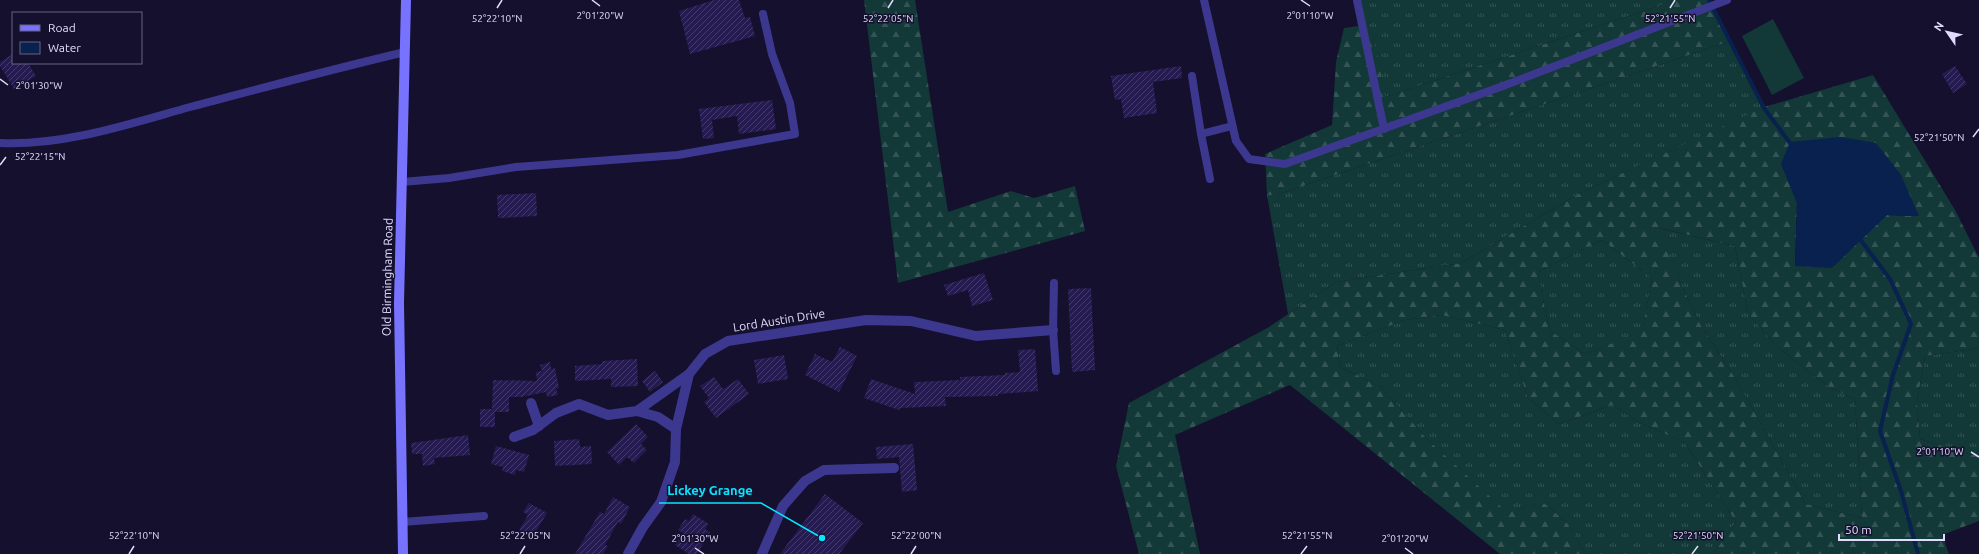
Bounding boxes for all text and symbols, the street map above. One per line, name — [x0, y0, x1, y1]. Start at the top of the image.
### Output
text: 2°01'20"W — [576, 10, 624, 21]
text: 2°01'10"W — [1286, 10, 1334, 21]
legend — [12, 12, 142, 64]
north arrow — [1927, 12, 1967, 52]
text: 52°22'10"N — [472, 13, 522, 24]
text: 52°22'05"N — [863, 13, 913, 24]
text: 52°21'55"N — [1645, 13, 1695, 24]
text: N — [1931, 20, 1946, 33]
text: Road — [48, 21, 76, 34]
text: Water — [48, 41, 81, 54]
text: 2°01'30"W — [15, 80, 63, 91]
text: 52°21'50"N — [1914, 132, 1964, 143]
text: 52°22'15"N — [15, 151, 65, 162]
street label: Old Birmingham Road — [379, 218, 395, 336]
street label: Lord Austin Drive — [732, 306, 826, 334]
text: 2°01'10"W — [1916, 446, 1964, 457]
callout: Lickey Grange — [659, 478, 761, 503]
text: Lickey Grange — [667, 483, 753, 497]
scale bar — [1839, 516, 1944, 542]
text: 50 m — [1845, 523, 1872, 536]
text: 52°22'10"N — [109, 530, 159, 541]
text: 52°22'05"N — [500, 530, 550, 541]
text: 52°22'00"N — [891, 530, 941, 541]
text: 52°21'55"N — [1282, 530, 1332, 541]
text: 52°21'50"N — [1673, 530, 1723, 541]
text: 2°01'30"W — [671, 533, 719, 544]
text: 2°01'20"W — [1381, 533, 1429, 544]

